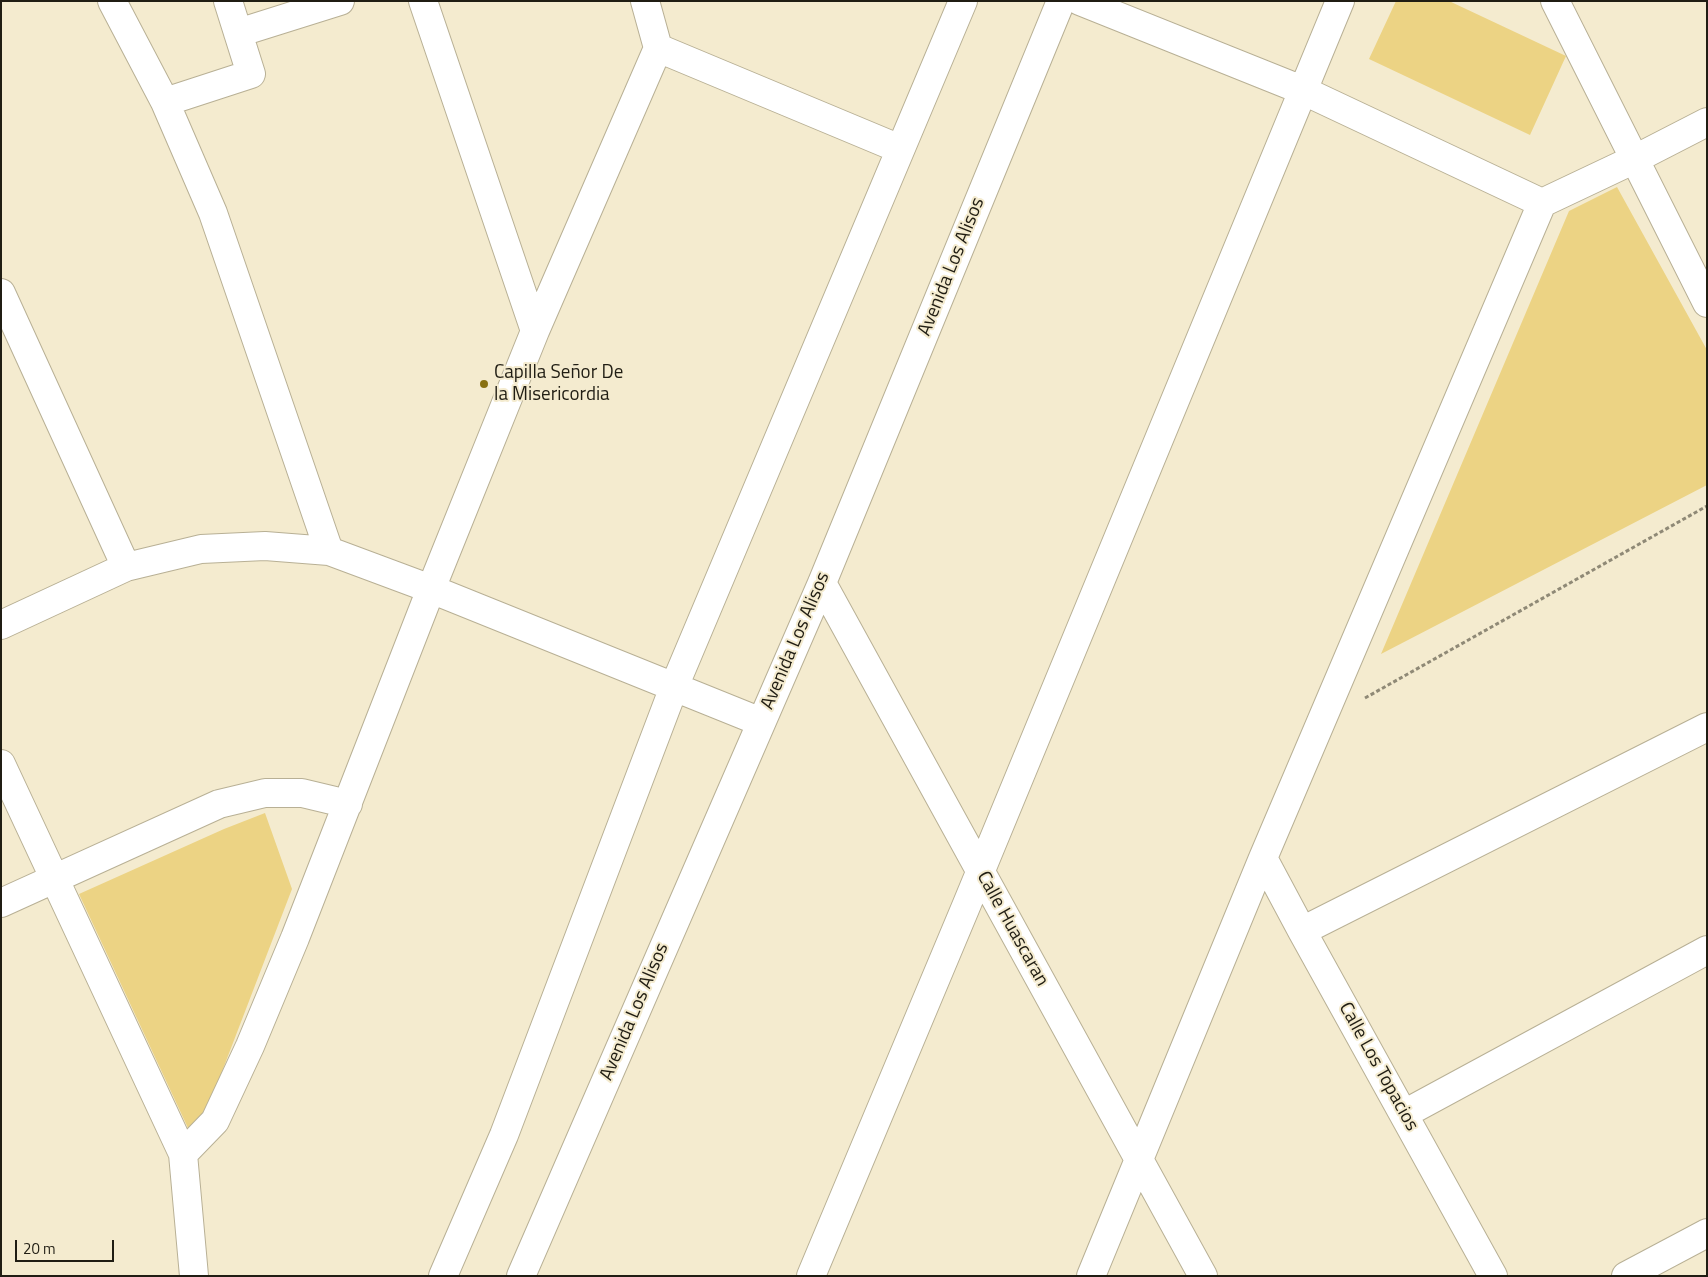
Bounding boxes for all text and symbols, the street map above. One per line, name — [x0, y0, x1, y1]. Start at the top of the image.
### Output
street label: Avenida Los Alisos — [914, 194, 990, 340]
place label: Capilla Señor De la Misericordia — [494, 362, 623, 406]
marker: Capilla Señor De la Misericordia — [478, 378, 490, 390]
street label: Avenida Los Alisos — [757, 569, 835, 713]
street label: Calle Huascaran — [971, 868, 1053, 990]
street label: Avenida Los Alisos — [596, 940, 674, 1084]
street label: Calle Los Topacios — [1333, 999, 1423, 1135]
scale bar — [18, 1230, 116, 1262]
text: 20 m — [23, 1237, 56, 1260]

